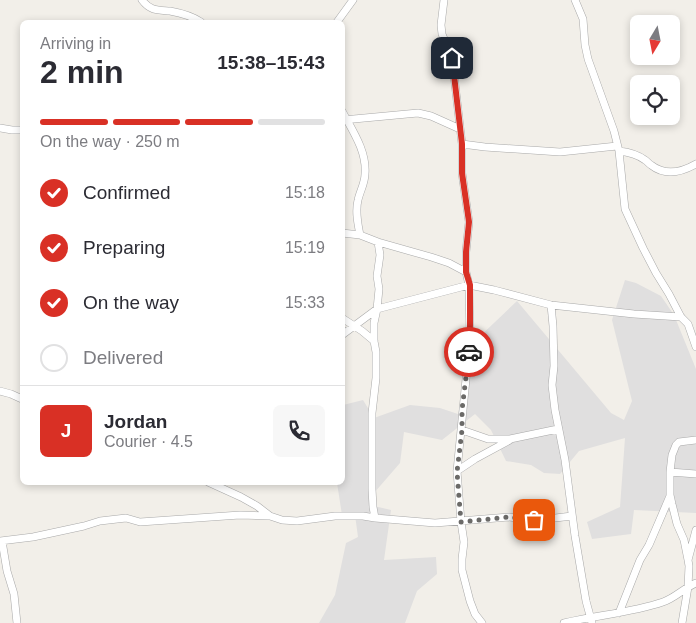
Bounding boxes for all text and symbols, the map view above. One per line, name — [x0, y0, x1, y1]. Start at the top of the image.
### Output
north arrow — [630, 15, 680, 65]
map controls — [630, 15, 680, 125]
text: Arriving in — [40, 35, 111, 52]
pin — [431, 37, 473, 79]
icon: home — [438, 44, 466, 72]
text: 15:38–15:43 — [217, 52, 325, 73]
text: 2 min — [40, 54, 124, 90]
button: locate — [630, 75, 680, 125]
text: On the way · 250 m — [40, 133, 180, 150]
icon: check — [40, 179, 68, 207]
text: Confirmed — [83, 182, 171, 203]
text: 15:18 — [285, 184, 325, 201]
icon: check — [40, 234, 68, 262]
text: Preparing — [83, 237, 165, 258]
text: 15:19 — [285, 239, 325, 256]
icon: check — [40, 289, 68, 317]
text: On the way — [83, 292, 179, 313]
text: 15:33 — [285, 294, 325, 311]
courier — [444, 327, 494, 377]
icon: car — [455, 338, 483, 366]
text: Delivered — [83, 347, 163, 368]
button: phone — [273, 405, 325, 457]
text: Jordan — [104, 411, 167, 432]
text: J — [61, 420, 71, 441]
text: Courier · 4.5 — [104, 433, 193, 450]
pin — [513, 499, 555, 541]
icon: bag — [520, 506, 548, 534]

